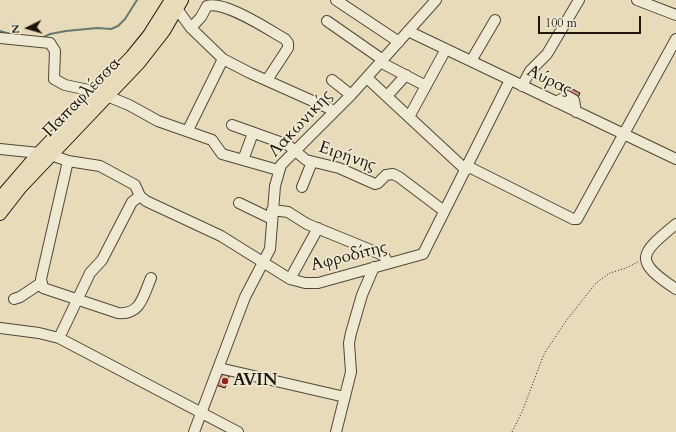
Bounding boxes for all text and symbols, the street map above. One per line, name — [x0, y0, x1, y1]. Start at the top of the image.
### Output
north arrow — [8, 8, 48, 48]
scale bar — [540, 8, 643, 34]
text: 100 m — [545, 15, 577, 31]
text: N — [8, 24, 23, 35]
street label: Παπαφλέσσα — [39, 54, 125, 142]
street label: Αύρας — [523, 61, 575, 101]
street label: Λακωνικής — [265, 86, 337, 162]
street label: Ειρήνης — [316, 138, 378, 176]
street label: Αφροδίτης — [309, 238, 389, 276]
place label: AVIN — [233, 371, 277, 391]
marker: AVIN — [220, 376, 230, 386]

